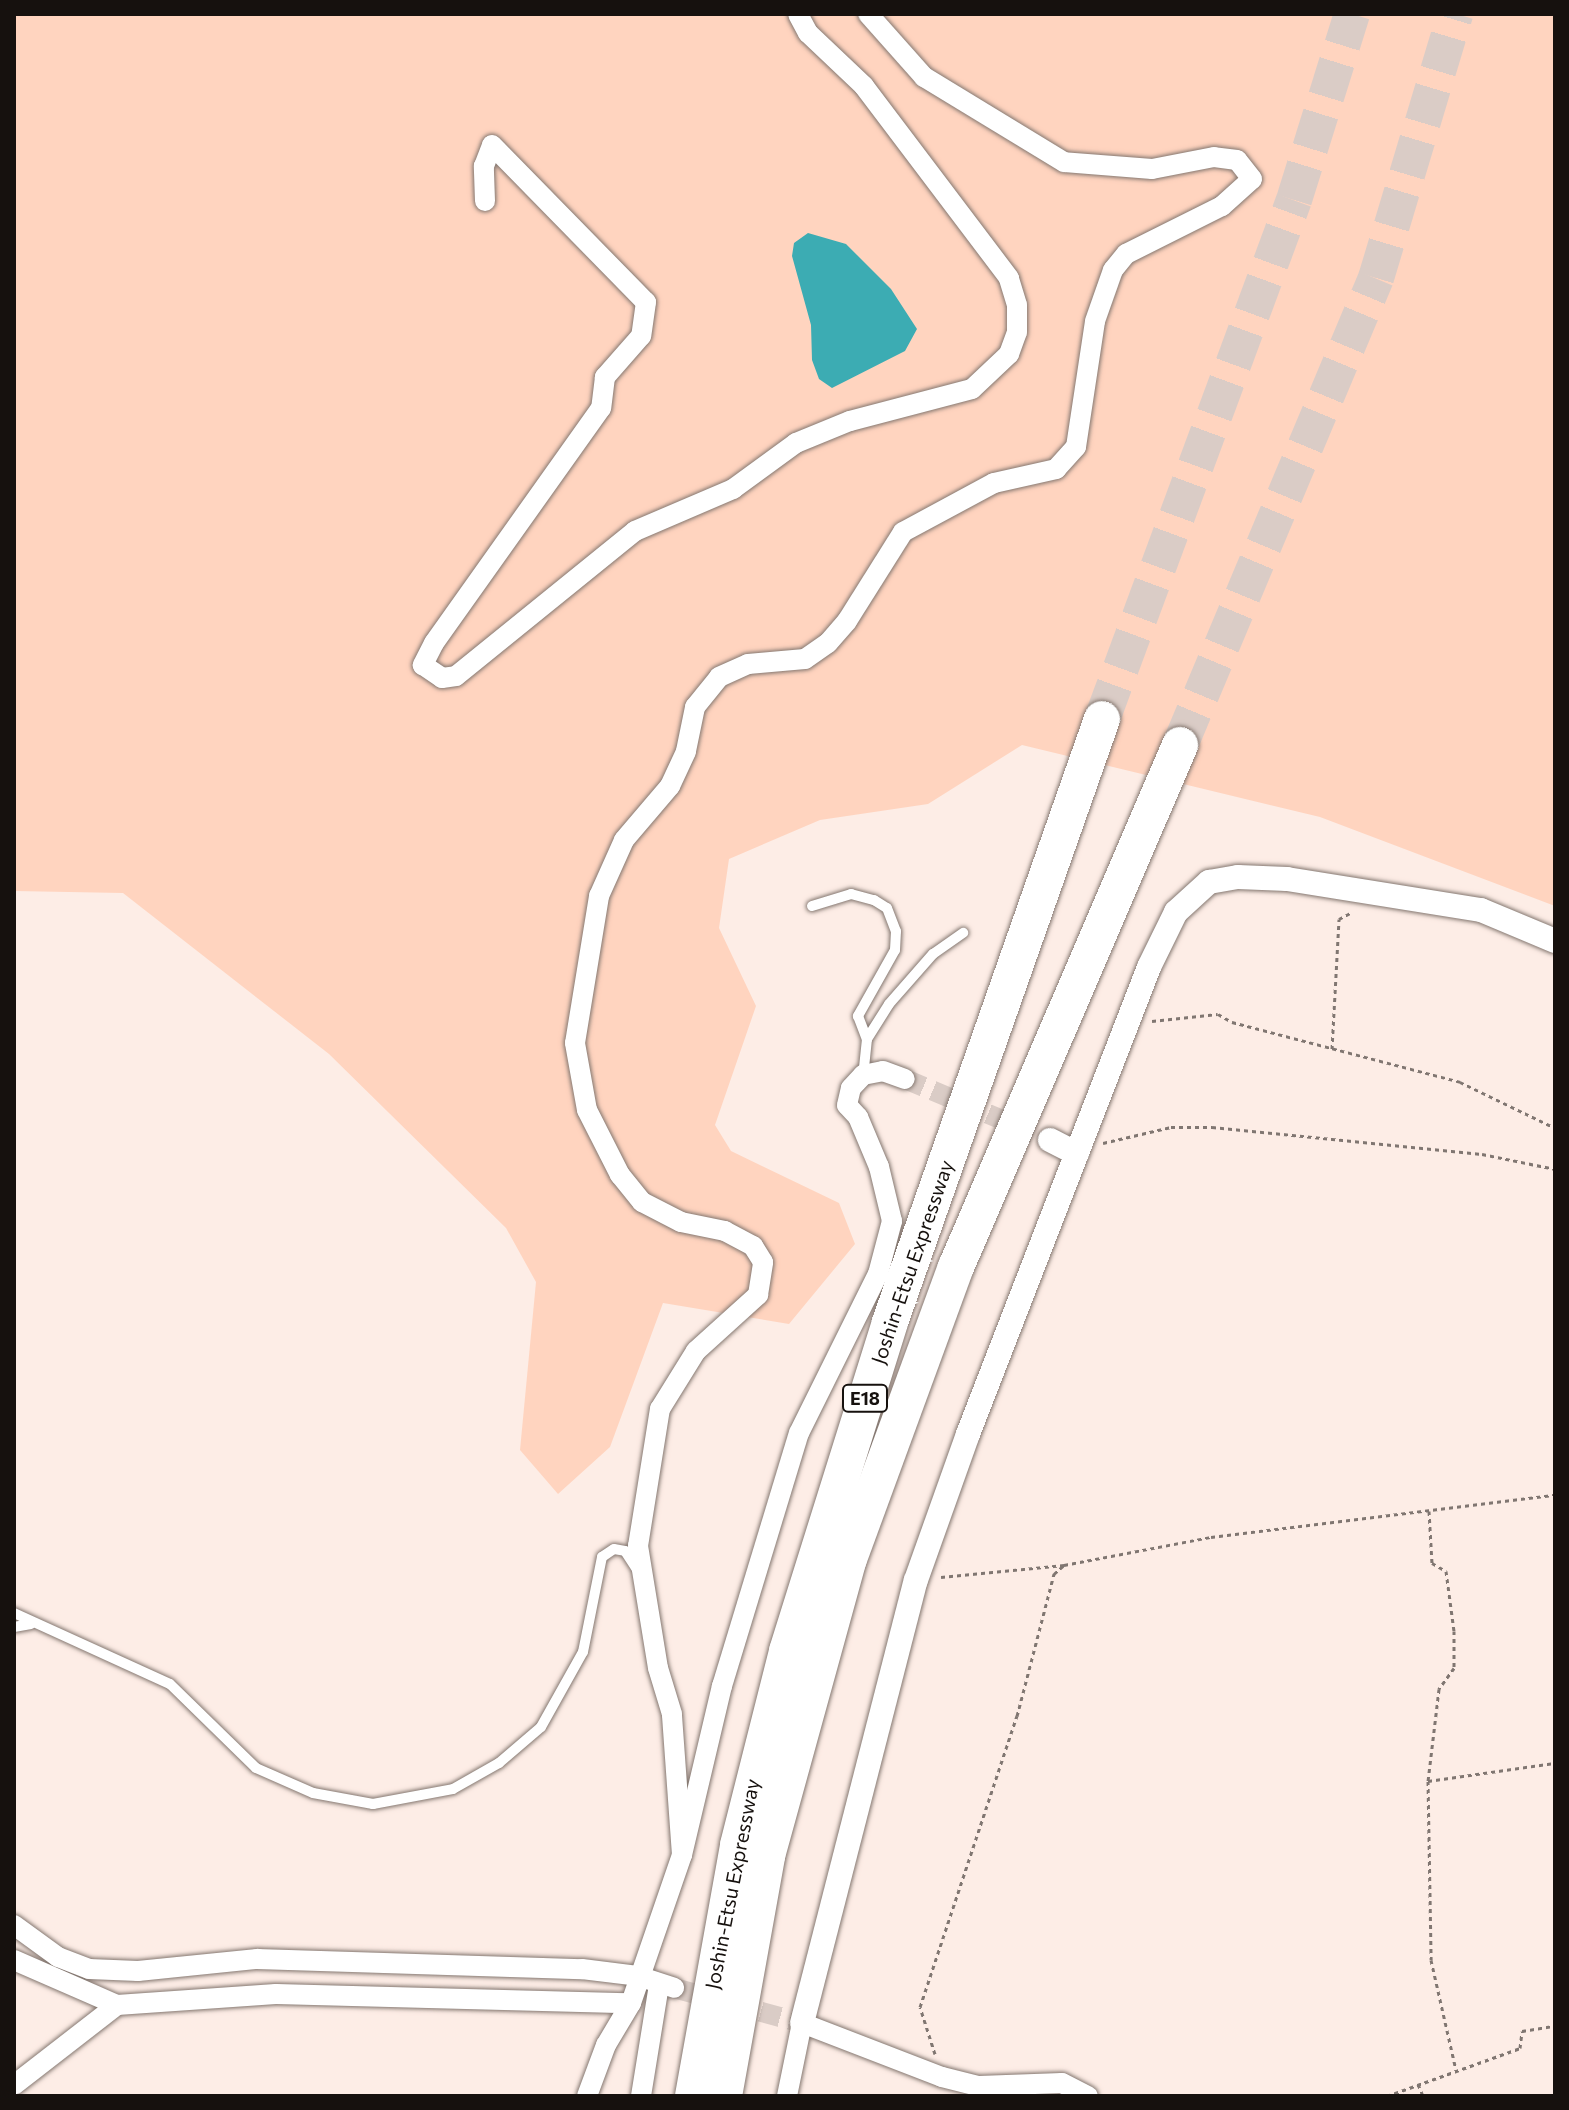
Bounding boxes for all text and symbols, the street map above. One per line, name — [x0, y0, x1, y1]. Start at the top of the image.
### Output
street label: Joshin-Etsu Expressway — [866, 1157, 958, 1367]
road number: E18 — [841, 1384, 889, 1412]
street label: Joshin-Etsu Expressway — [700, 1777, 764, 1991]

